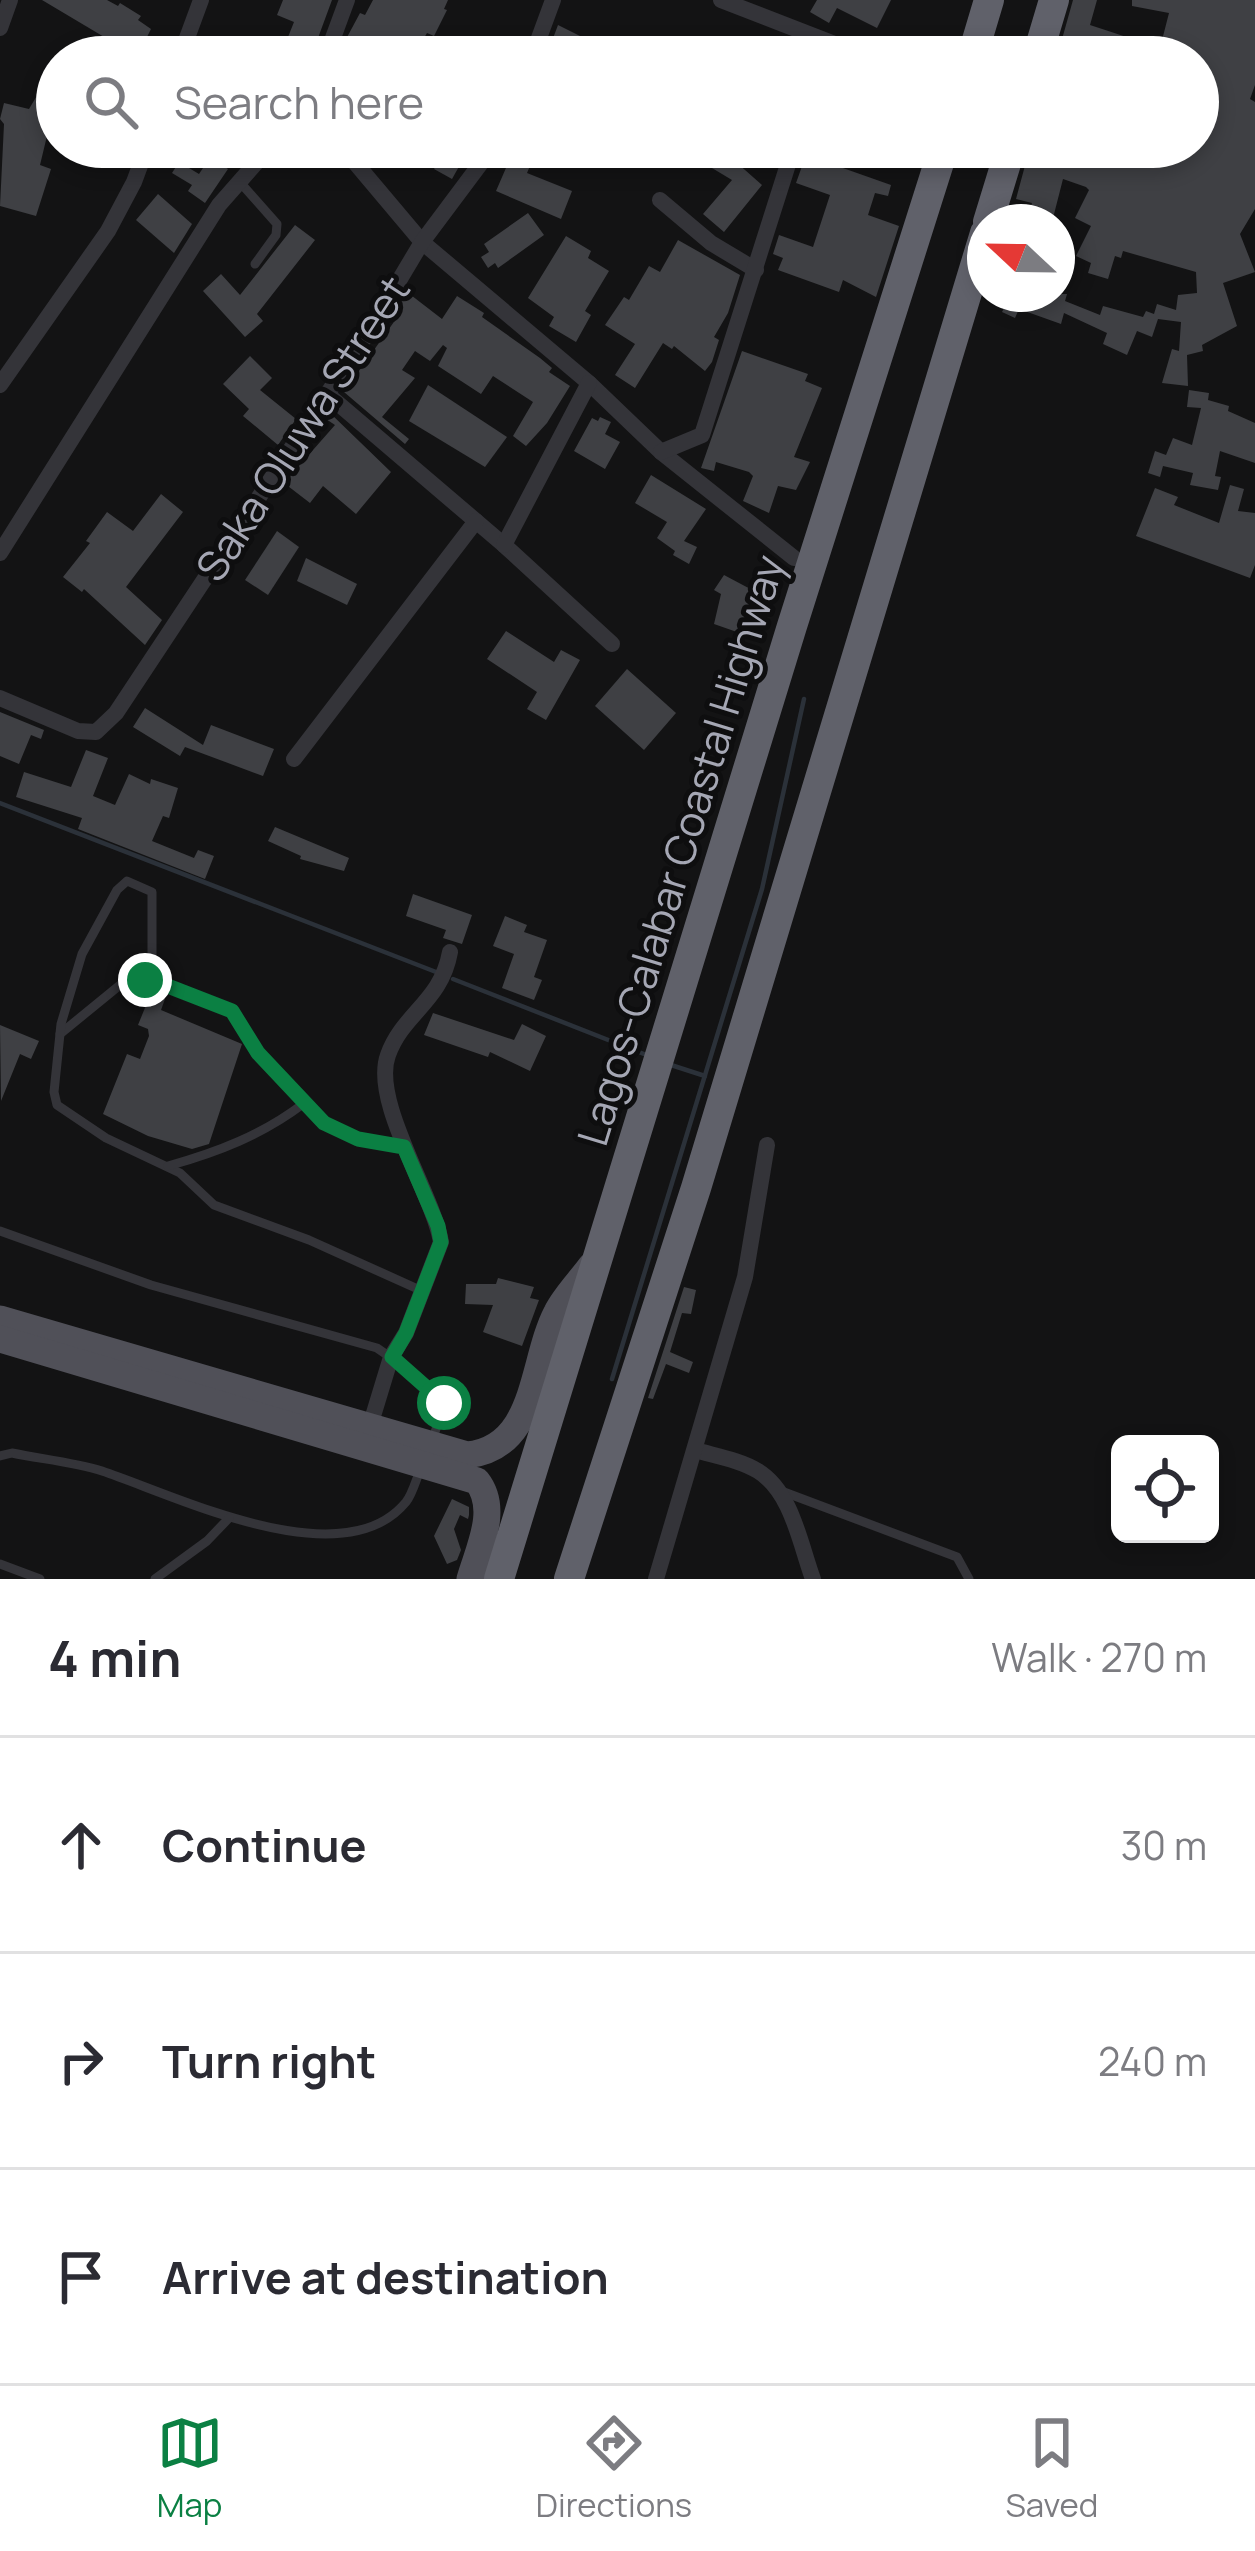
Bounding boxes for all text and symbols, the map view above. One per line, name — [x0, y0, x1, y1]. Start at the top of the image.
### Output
search box — [36, 36, 1219, 168]
icon: search — [78, 69, 144, 135]
text: Search here — [174, 71, 424, 133]
north arrow — [967, 204, 1075, 312]
street label: Saka Oluwa Street — [182, 264, 422, 592]
street label: Lagos-Calabar Coastal Highway — [562, 548, 798, 1152]
route end — [118, 953, 172, 1007]
route start — [417, 1376, 471, 1430]
map controls — [1111, 1435, 1219, 1543]
button: locate — [1111, 1435, 1219, 1543]
text: 4 min — [48, 1623, 181, 1692]
text: Walk · 270 m — [991, 1630, 1207, 1684]
icon: ahead — [48, 1812, 114, 1878]
text: Continue — [162, 1814, 367, 1876]
text: 30 m — [1121, 1818, 1207, 1872]
icon: right — [48, 2028, 114, 2094]
text: Turn right — [162, 2030, 376, 2092]
text: 240 m — [1098, 2034, 1207, 2088]
icon: arrive — [48, 2244, 114, 2310]
text: Arrive at destination — [162, 2246, 609, 2308]
tab: Map — [157, 2410, 223, 2527]
tab: Directions — [536, 2410, 692, 2527]
tab: Saved — [1005, 2410, 1098, 2527]

